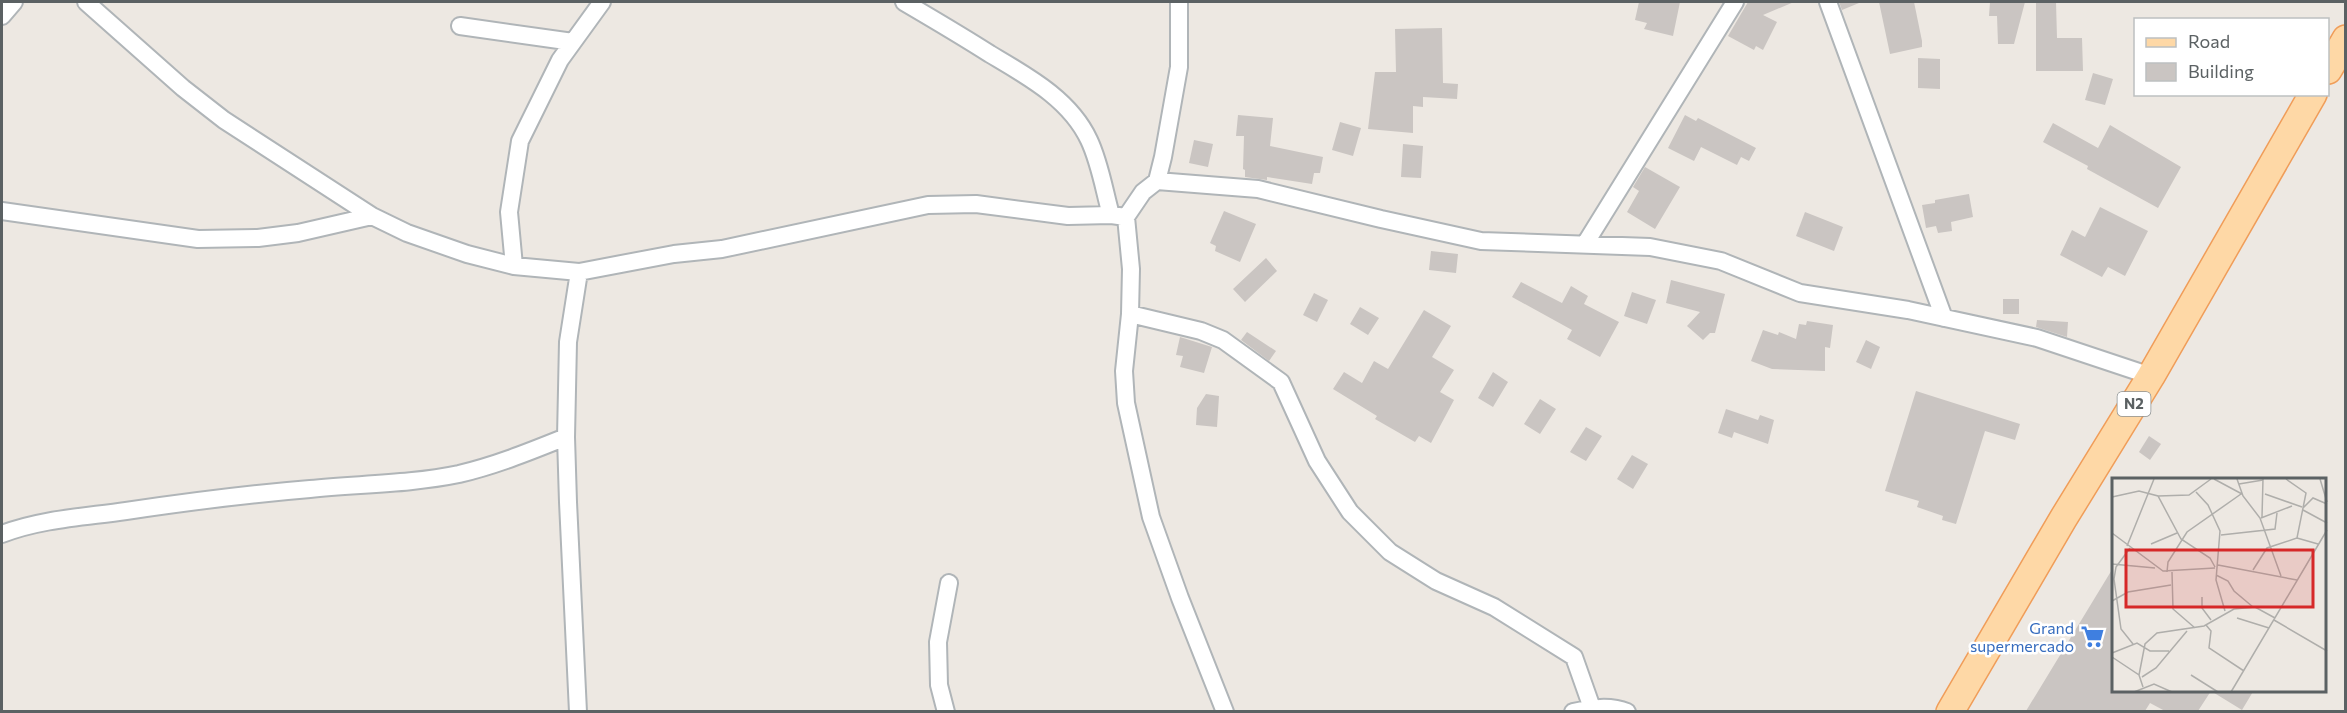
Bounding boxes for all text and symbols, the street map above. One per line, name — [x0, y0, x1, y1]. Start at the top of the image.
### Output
legend — [2134, 18, 2329, 96]
text: Road — [2188, 30, 2230, 52]
text: Building — [2188, 60, 2254, 82]
road number: N2 — [2118, 392, 2150, 416]
inset map — [2112, 478, 2326, 692]
place label: Grand supermercado — [1970, 618, 2074, 655]
supermarket icon: Grand supermercado — [2079, 624, 2105, 650]

